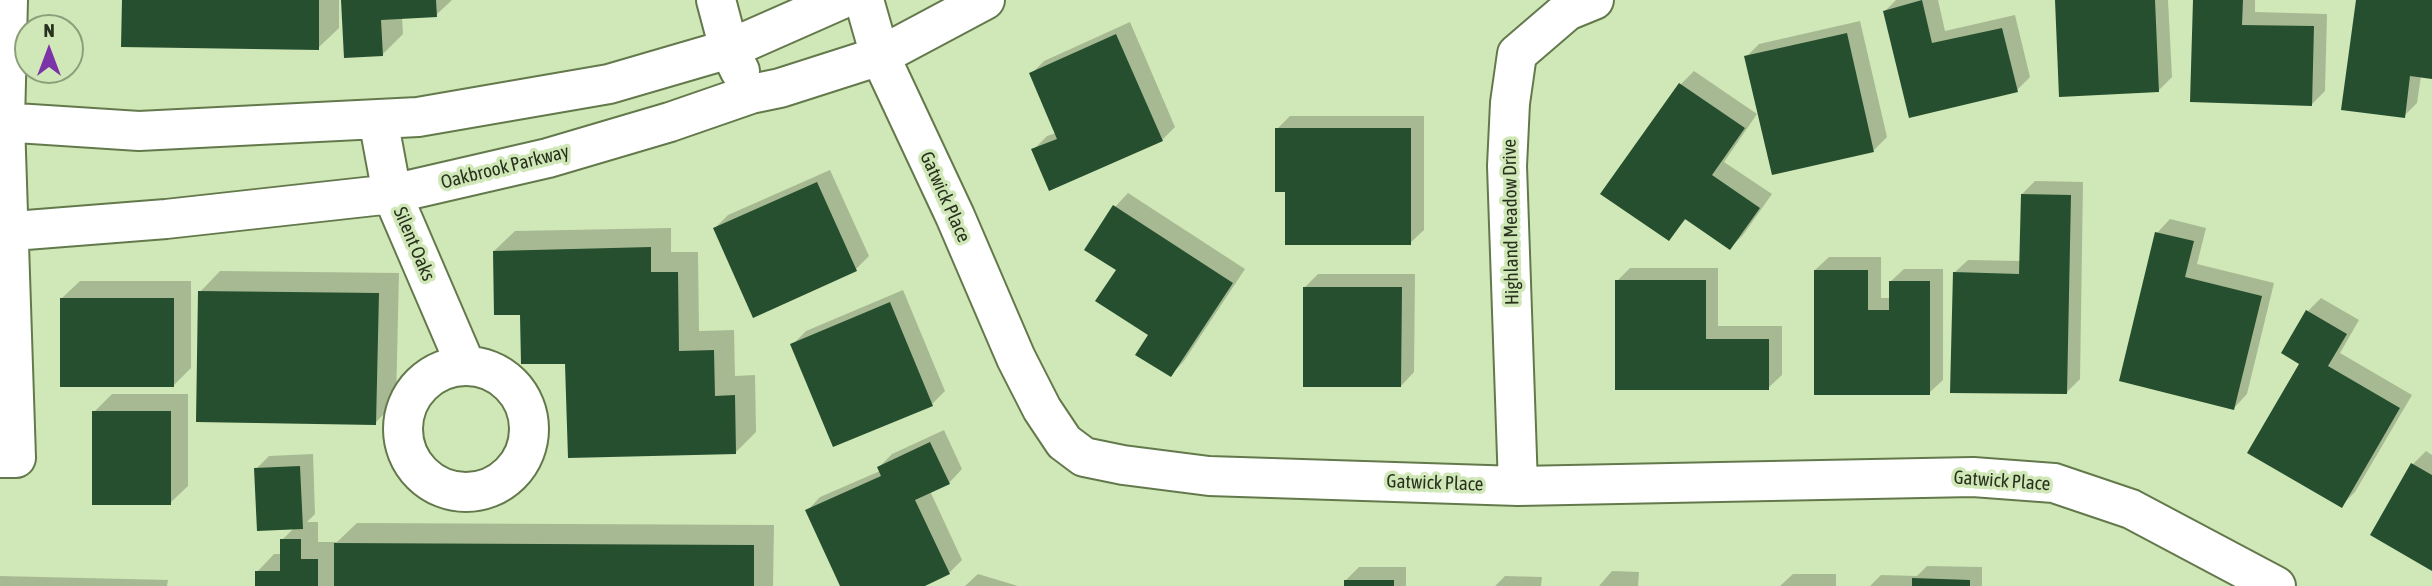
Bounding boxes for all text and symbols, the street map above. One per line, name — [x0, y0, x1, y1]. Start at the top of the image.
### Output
north arrow — [14, 14, 84, 84]
text: N — [43, 19, 55, 41]
street label: Highland Meadow Drive — [1498, 139, 1524, 305]
street label: Oakbrook Parkway — [439, 140, 571, 194]
street label: Gatwick Place — [915, 148, 975, 246]
street label: Silent Oaks — [388, 204, 440, 284]
street label: Gatwick Place — [1953, 466, 2051, 496]
street label: Gatwick Place — [1386, 470, 1484, 496]

